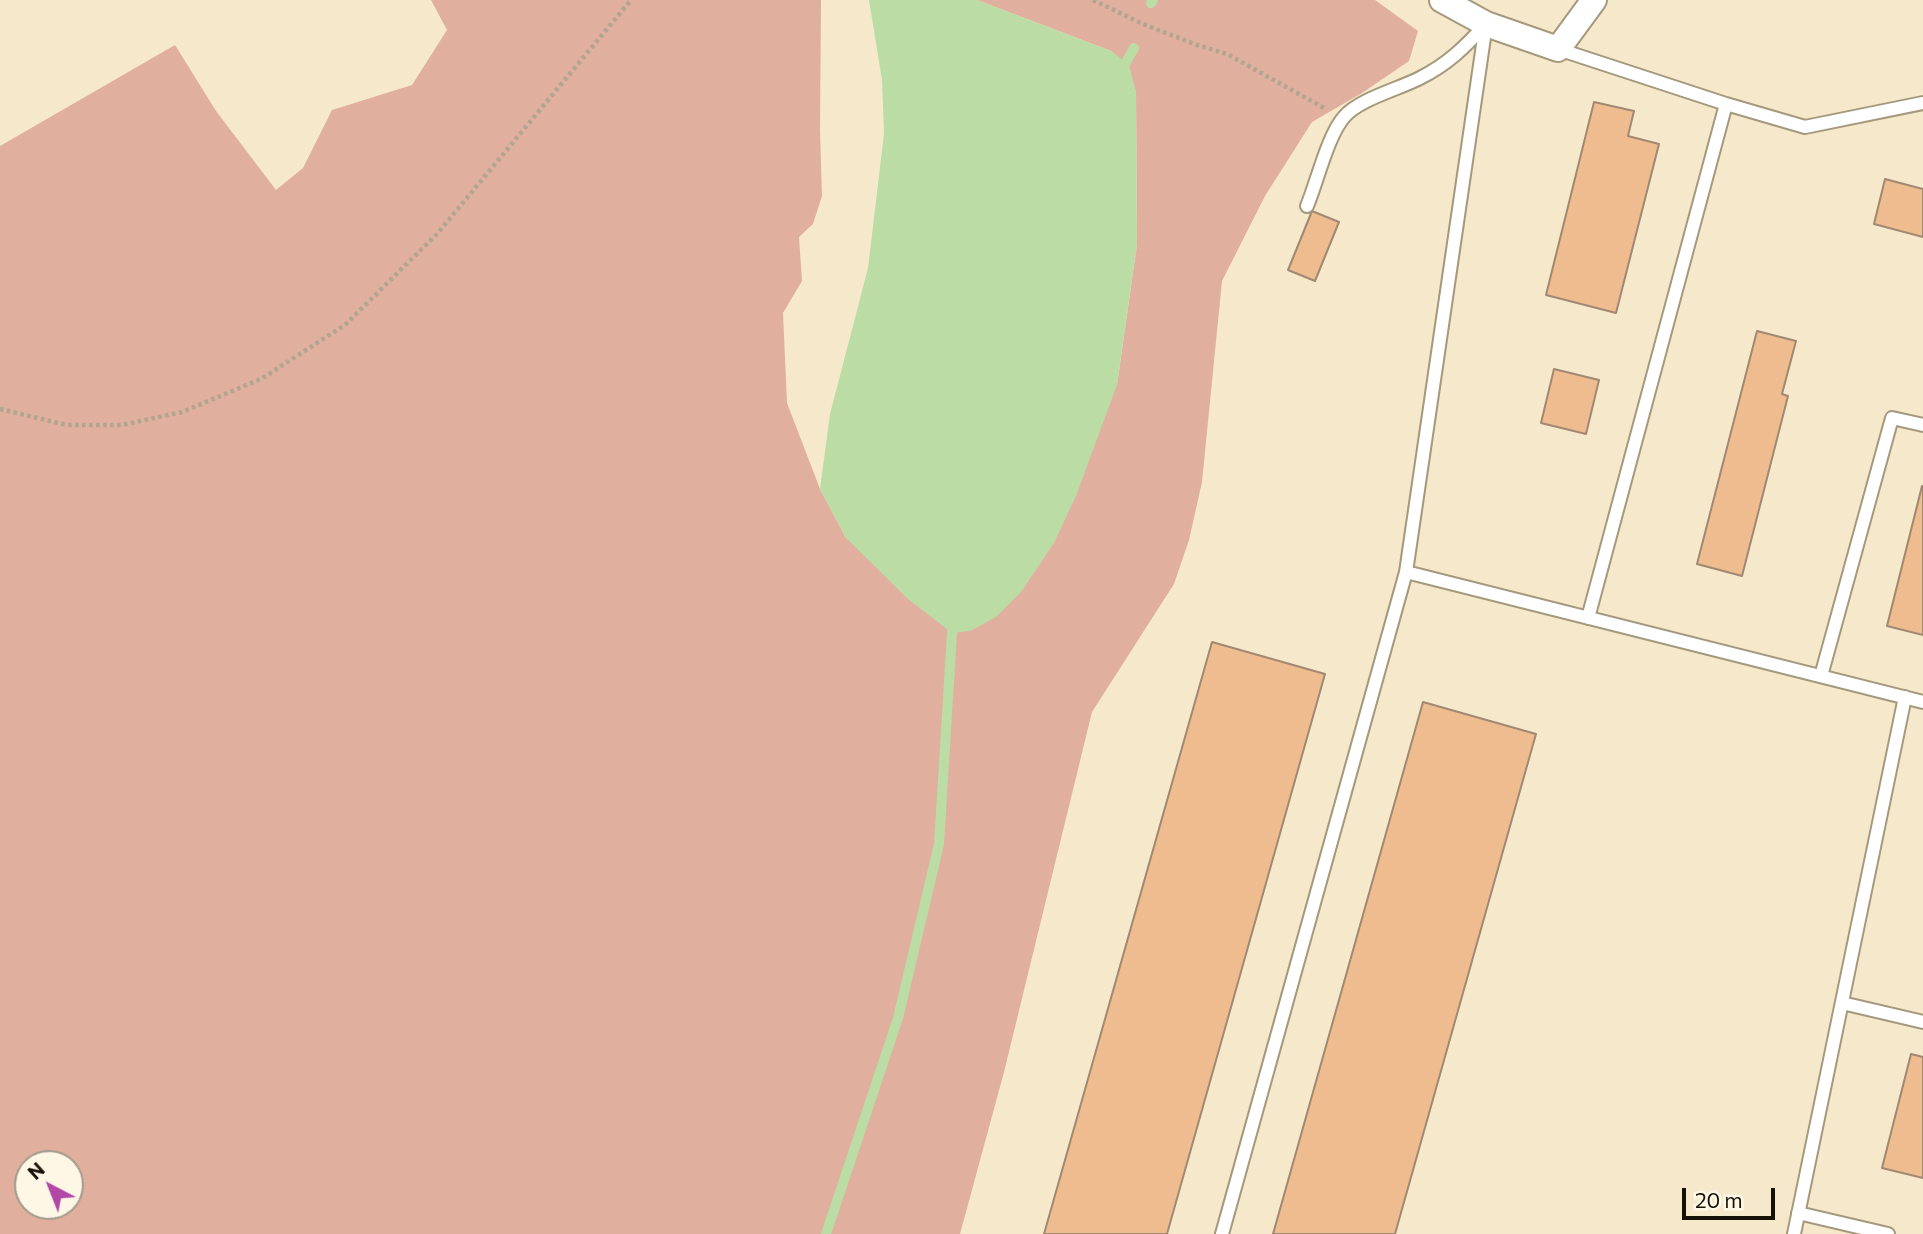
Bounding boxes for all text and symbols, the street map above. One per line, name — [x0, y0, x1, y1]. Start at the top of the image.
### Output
north arrow — [14, 1150, 84, 1220]
text: N — [23, 1157, 49, 1184]
scale bar — [1685, 1174, 1778, 1218]
text: 20 m — [1695, 1187, 1743, 1212]

